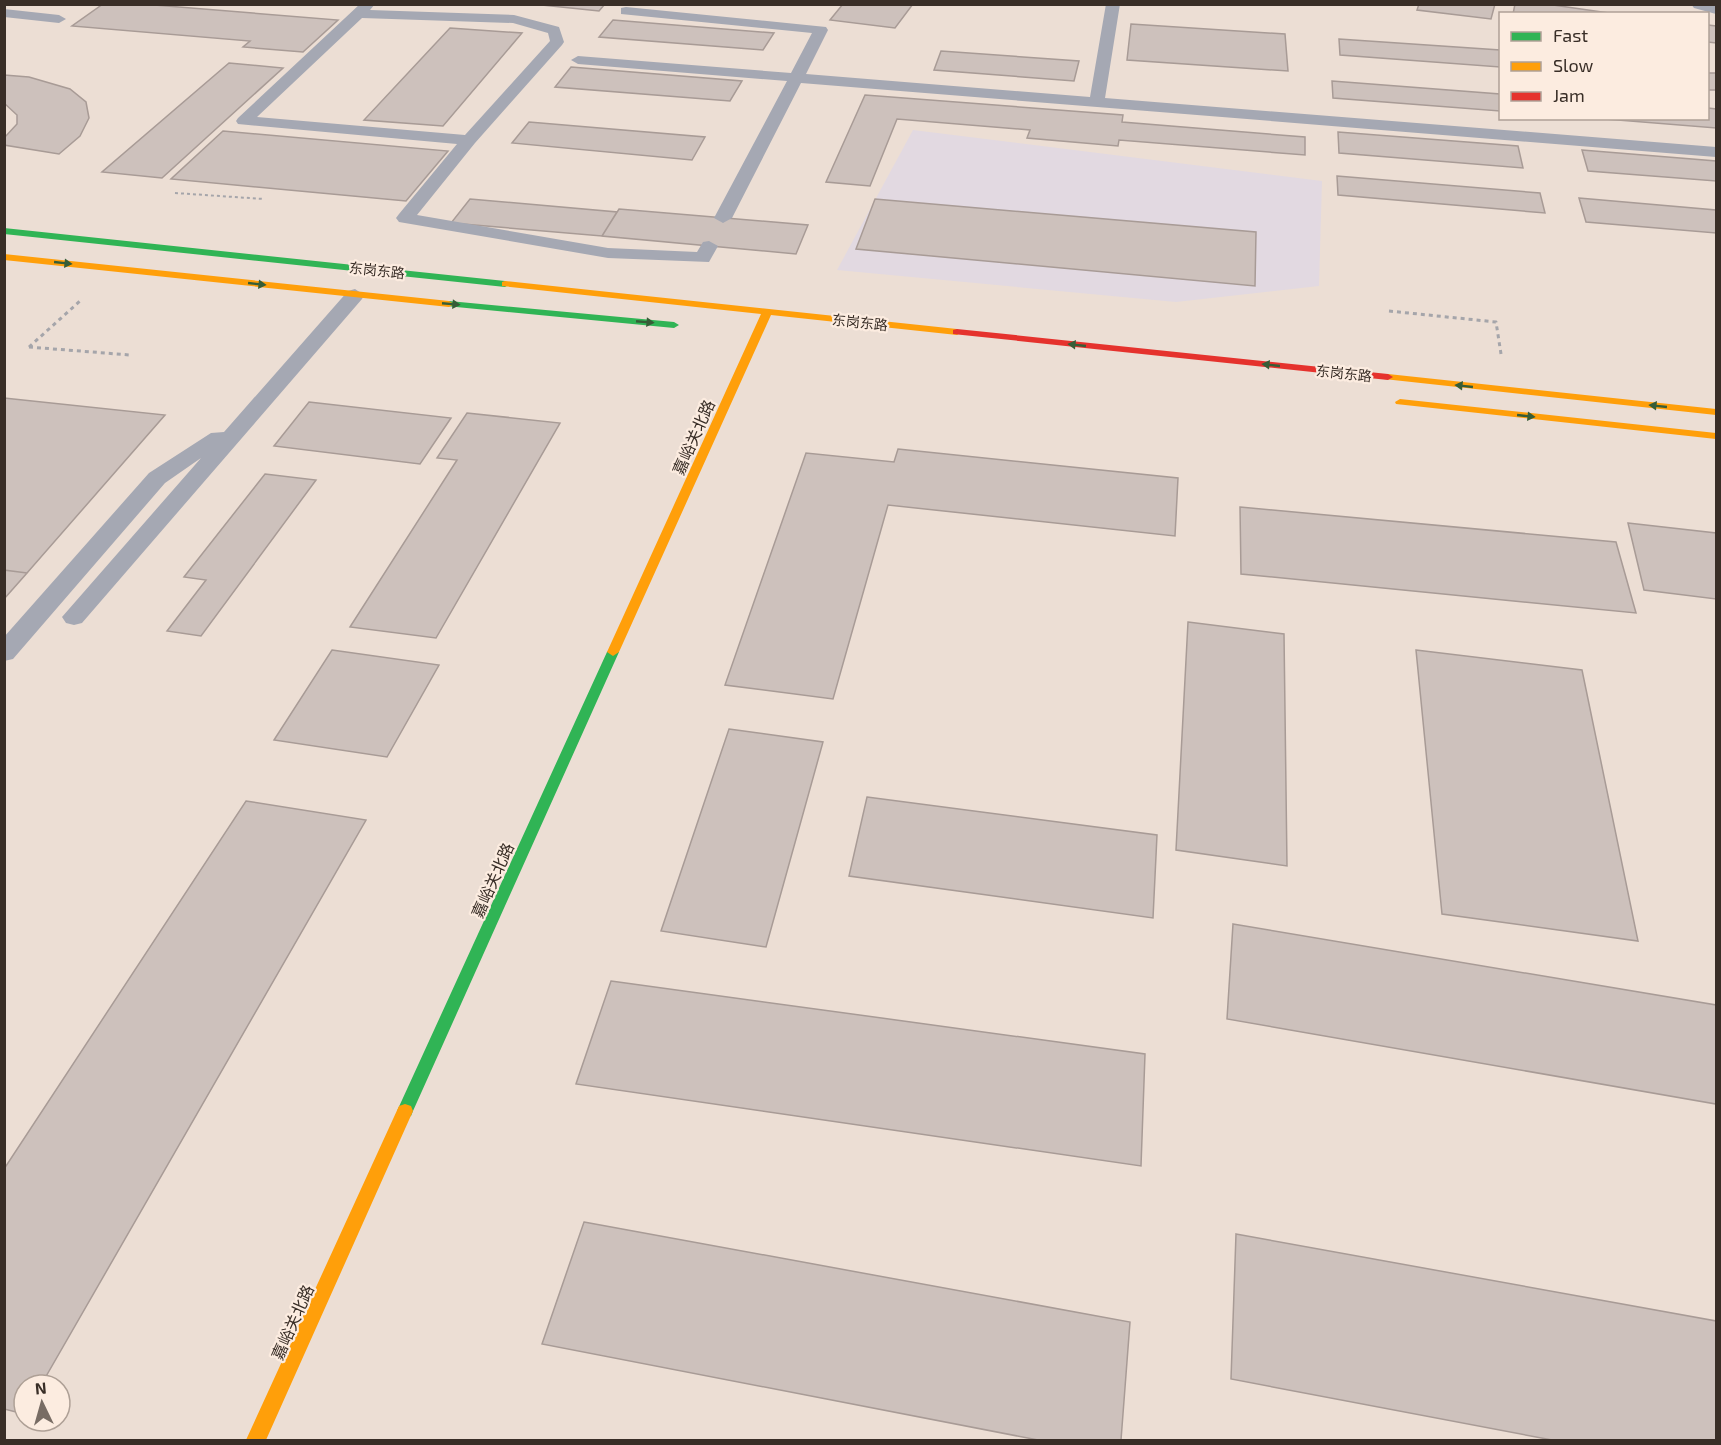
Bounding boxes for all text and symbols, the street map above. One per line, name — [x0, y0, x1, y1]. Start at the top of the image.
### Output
legend — [1499, 12, 1709, 120]
text: Fast — [1553, 24, 1588, 46]
text: Slow — [1553, 54, 1594, 76]
text: Jam — [1553, 84, 1585, 106]
one-way arrow — [53, 258, 72, 268]
street label: 东岗东路 — [348, 259, 406, 281]
one-way arrow — [247, 279, 266, 288]
one-way arrow — [441, 299, 460, 309]
street label: 东岗东路 — [831, 311, 889, 333]
one-way arrow — [635, 317, 654, 327]
one-way arrow — [1067, 340, 1086, 349]
one-way arrow — [1261, 360, 1280, 370]
street label: 东岗东路 — [1315, 362, 1373, 384]
one-way arrow — [1455, 381, 1474, 390]
street label: 嘉峪关北路 — [668, 397, 718, 477]
one-way arrow — [1649, 401, 1668, 411]
one-way arrow — [1517, 411, 1536, 420]
street label: 嘉峪关北路 — [467, 840, 517, 920]
street label: 嘉峪关北路 — [267, 1282, 317, 1362]
north arrow — [12, 1373, 72, 1433]
text: N — [34, 1378, 47, 1398]

